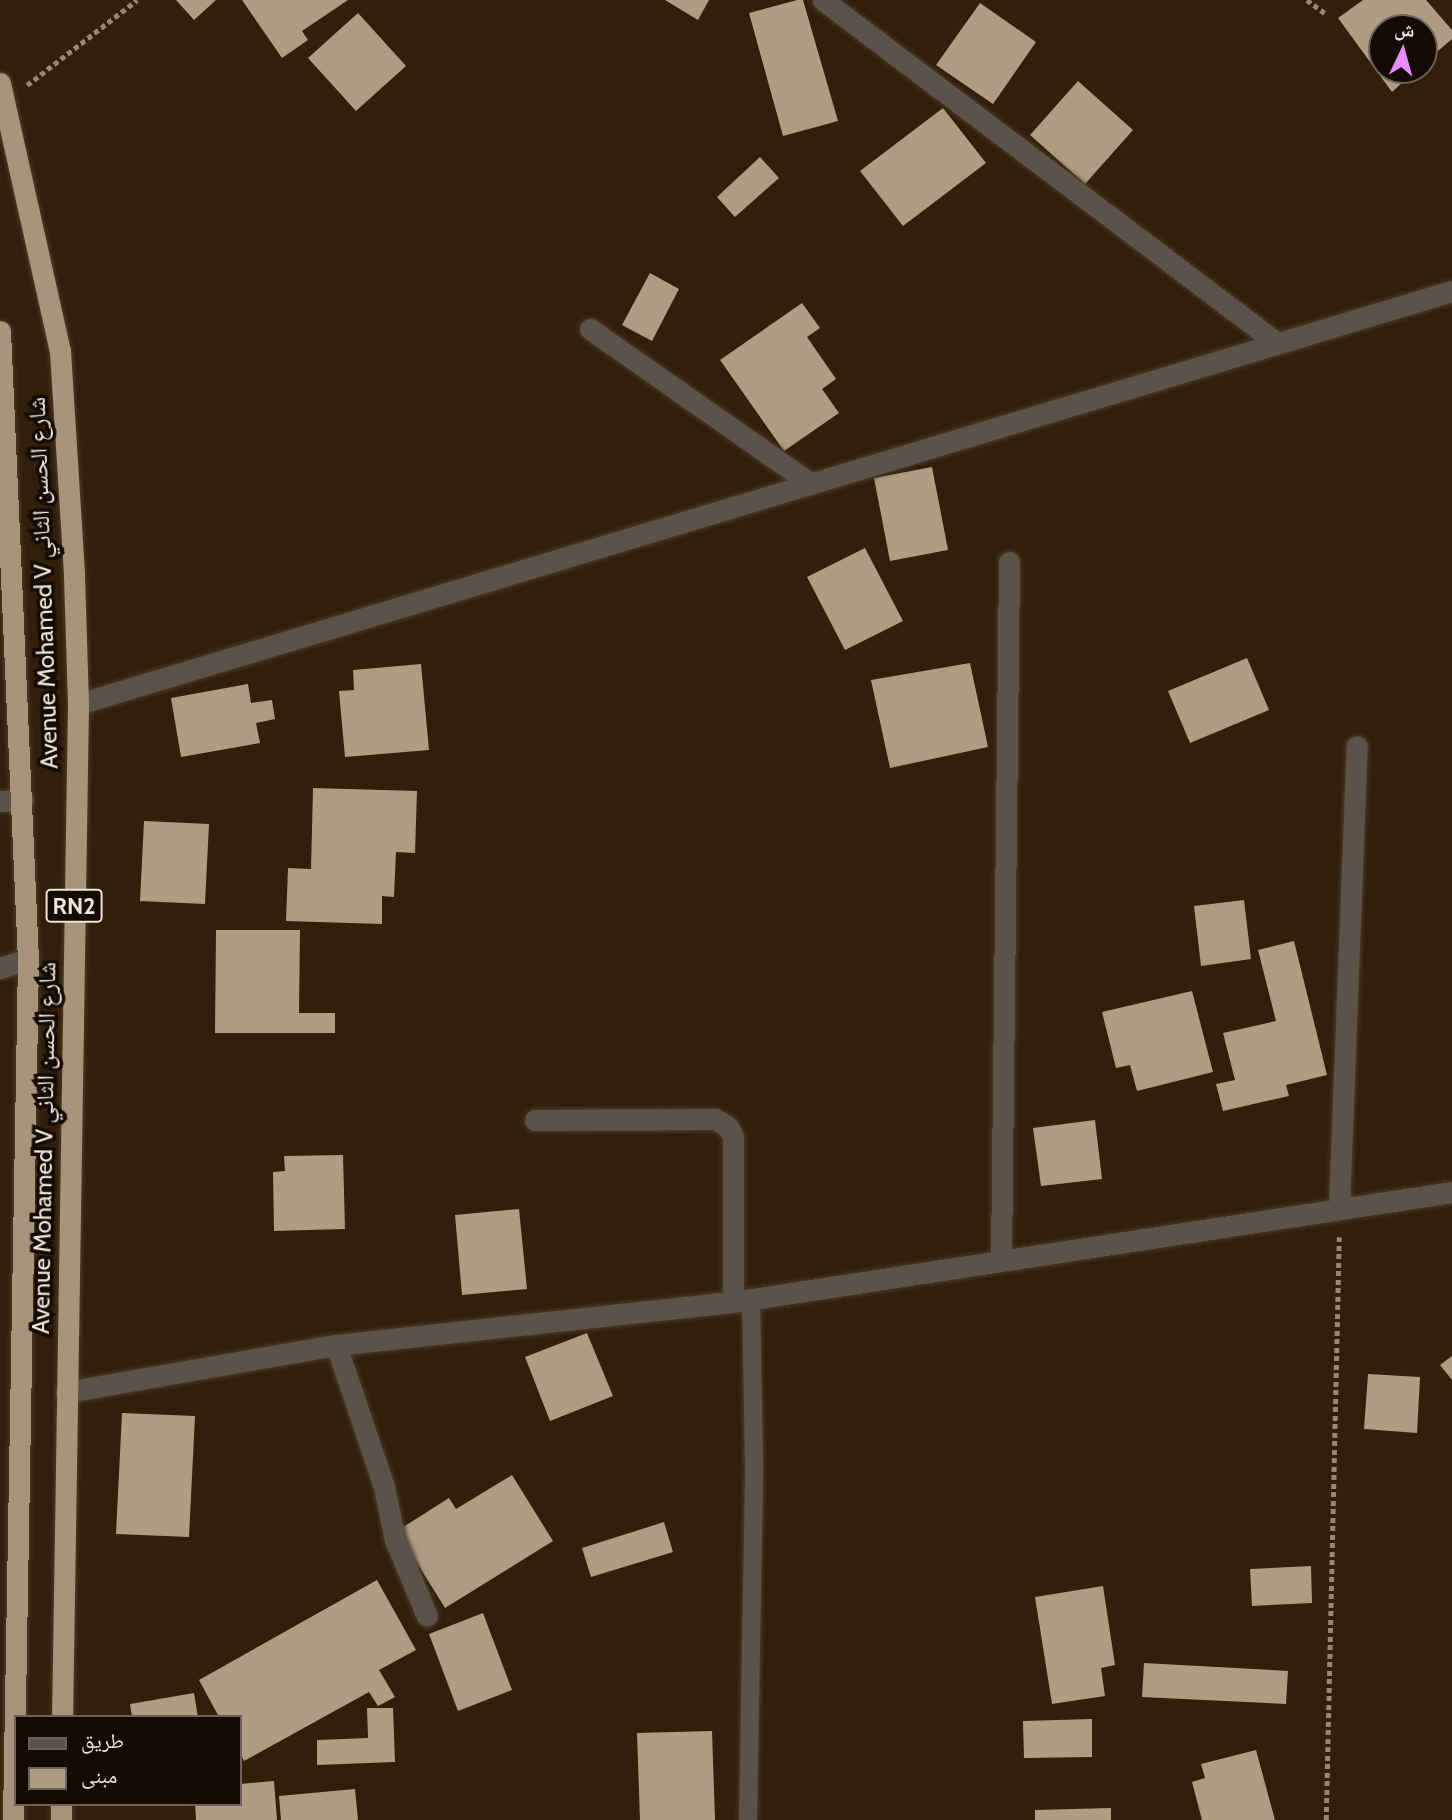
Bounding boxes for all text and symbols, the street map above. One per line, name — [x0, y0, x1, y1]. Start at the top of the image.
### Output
north arrow — [1368, 14, 1438, 84]
text: ش — [1394, 17, 1416, 42]
street label: Avenue Mohamed V شارع الحسن الثاني — [22, 396, 64, 770]
road number: RN2 — [44, 886, 104, 925]
street label: Avenue Mohamed V شارع الحسن الثاني — [26, 962, 62, 1334]
legend — [14, 1715, 242, 1806]
text: طريق — [81, 1728, 124, 1753]
text: مبنى — [81, 1763, 117, 1788]

